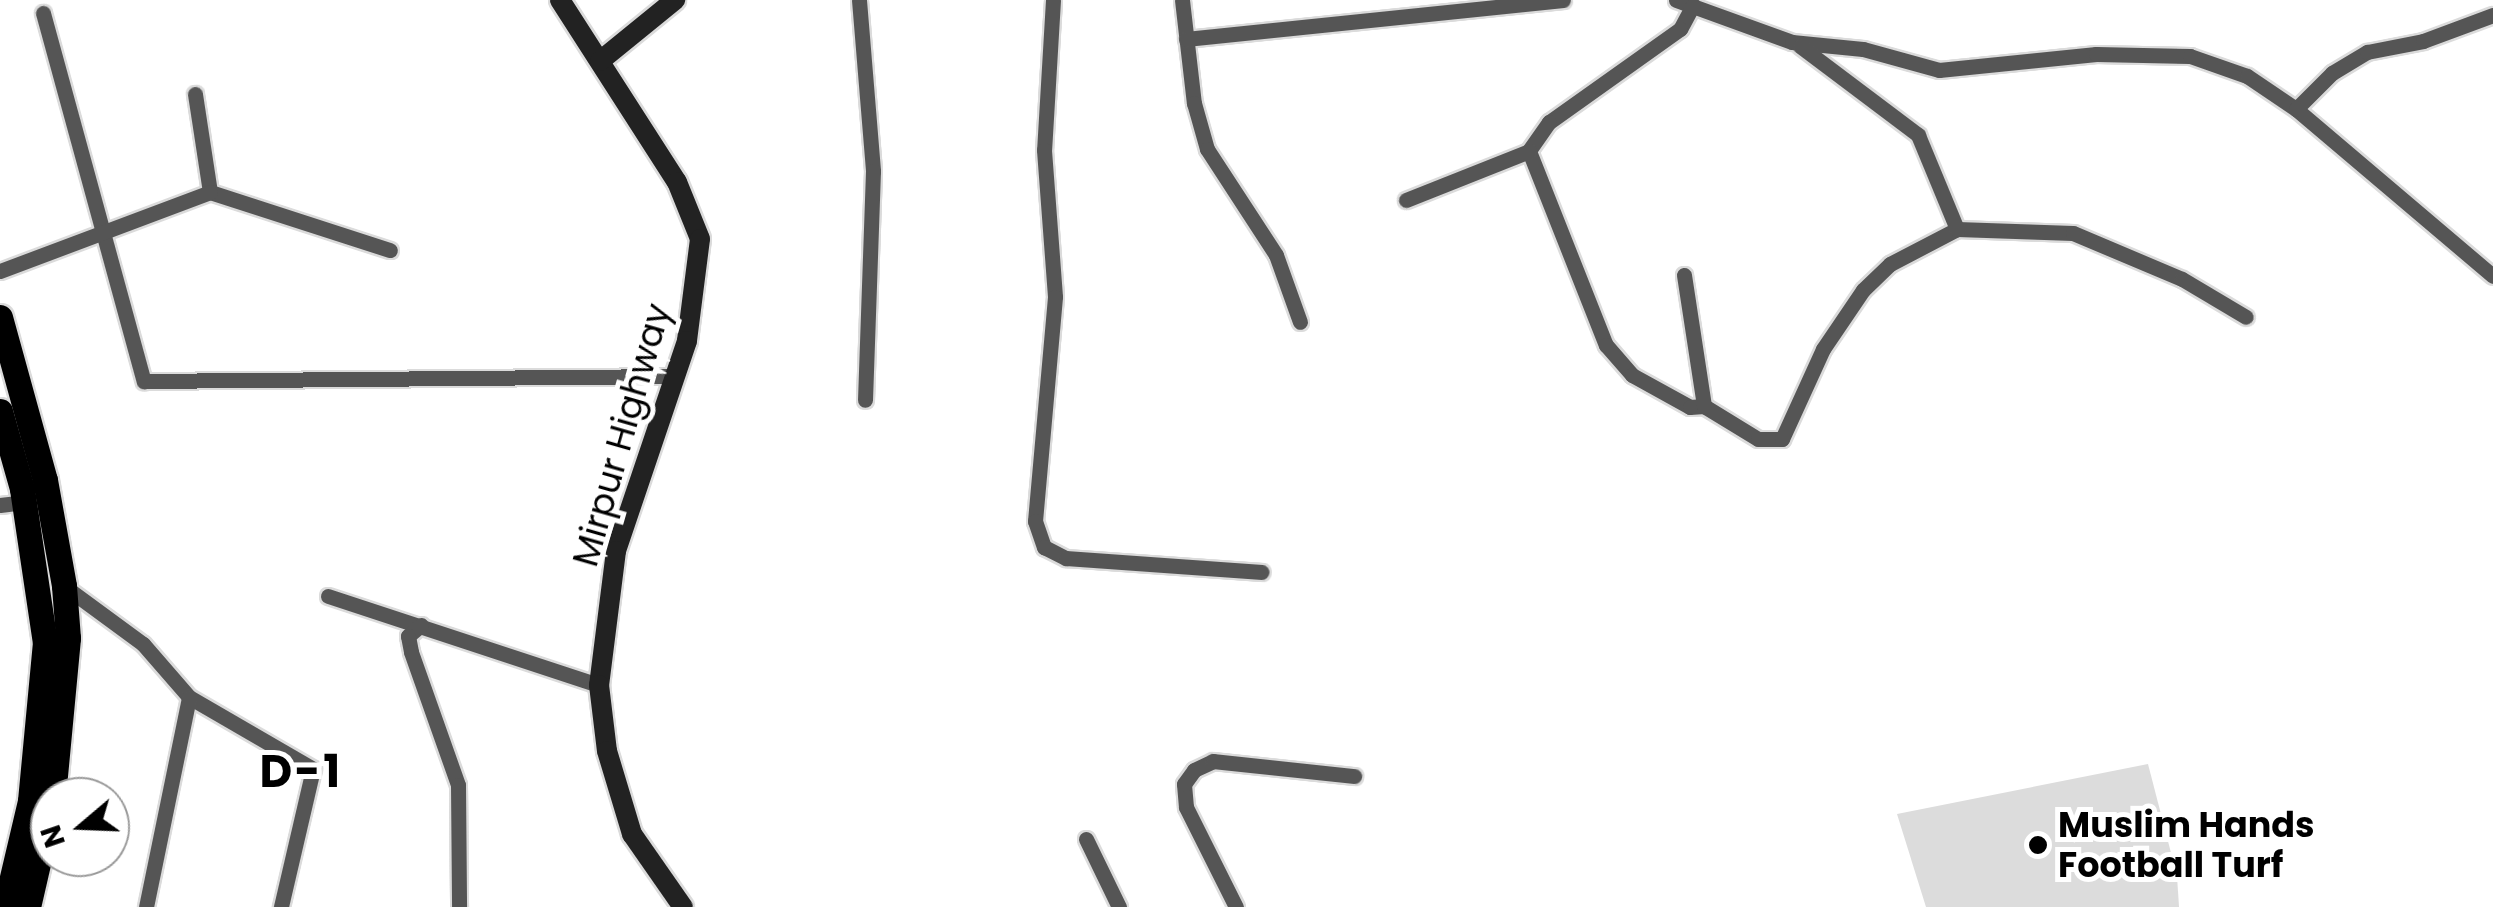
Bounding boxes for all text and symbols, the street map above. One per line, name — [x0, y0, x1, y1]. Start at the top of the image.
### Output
street label: Mirpur Highway — [564, 299, 680, 571]
district label: D-1 — [259, 745, 343, 799]
north arrow — [30, 777, 130, 877]
place label: Muslim Hands Football Turf — [2058, 804, 2315, 886]
text: N — [31, 820, 75, 853]
marker: Muslim Hands Football Turf — [2027, 834, 2049, 856]

